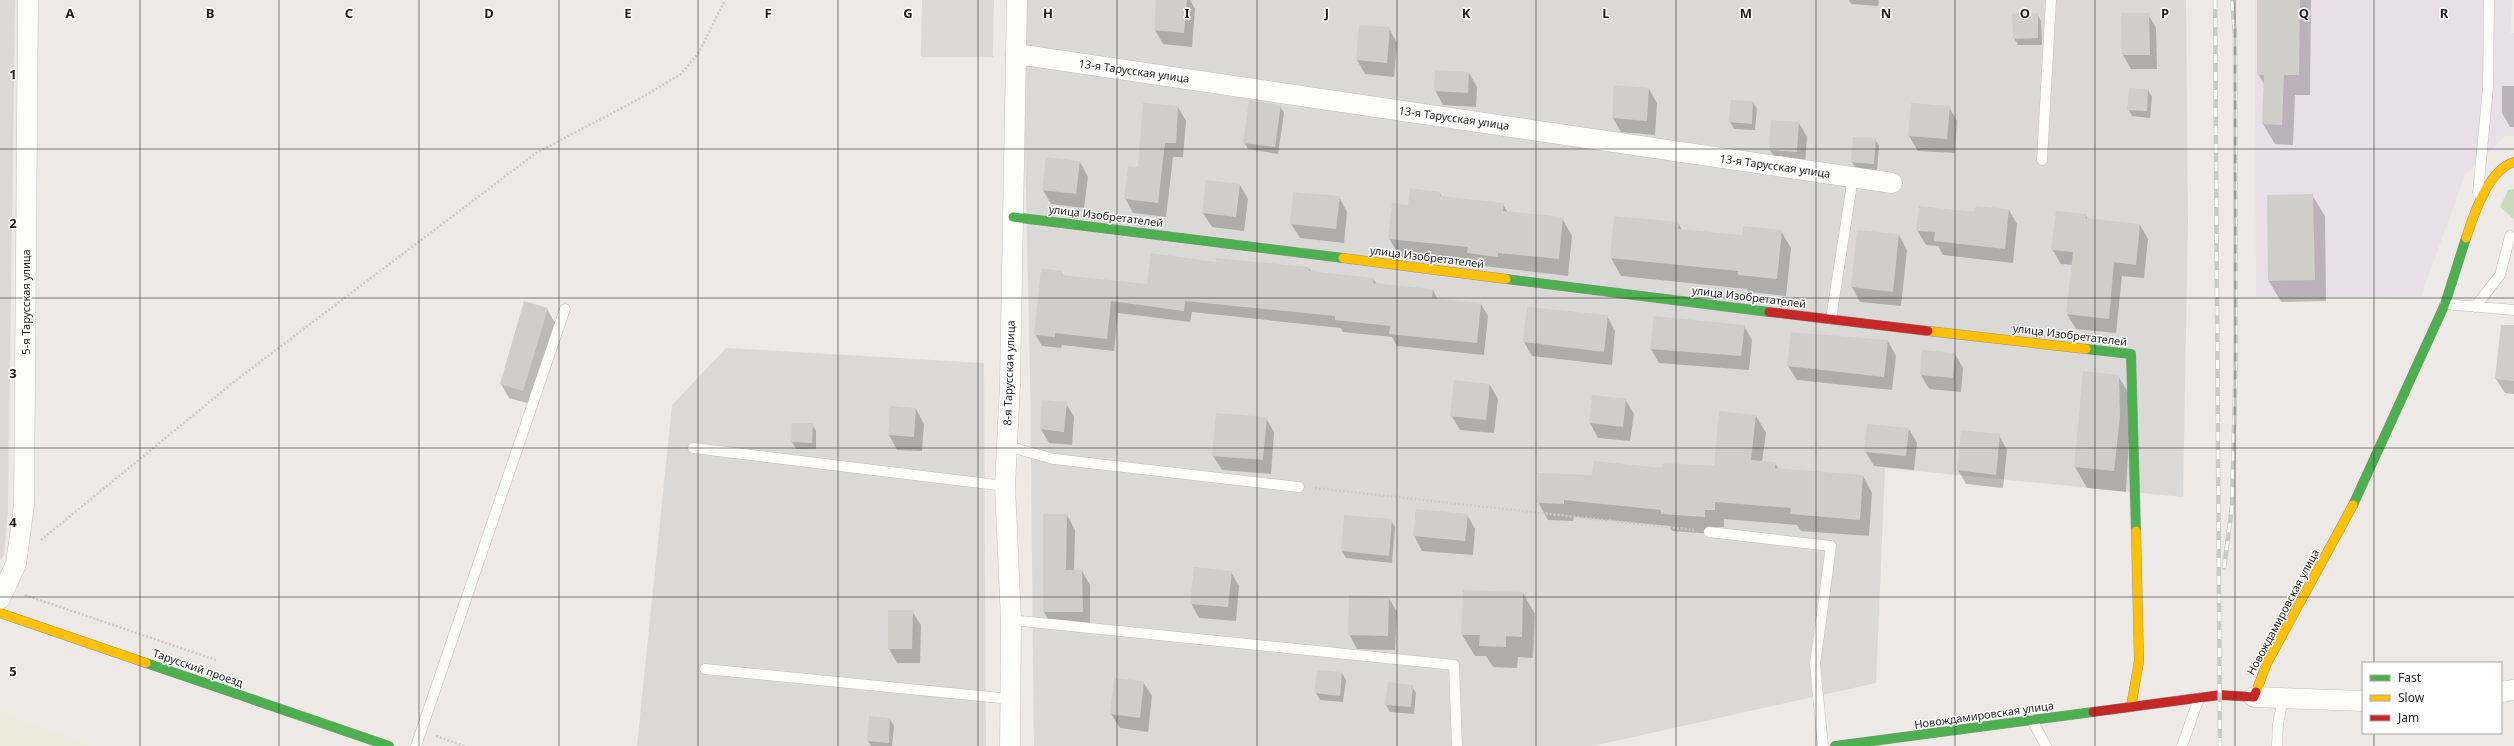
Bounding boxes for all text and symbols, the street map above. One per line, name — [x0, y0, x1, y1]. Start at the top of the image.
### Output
text: A — [66, 4, 75, 22]
text: B — [206, 4, 214, 22]
text: C — [345, 4, 353, 22]
text: D — [484, 4, 494, 22]
text: E — [624, 4, 632, 22]
text: F — [764, 4, 772, 22]
text: G — [903, 4, 913, 22]
text: H — [1043, 4, 1053, 22]
text: I — [1184, 4, 1190, 22]
text: J — [1324, 4, 1329, 22]
text: K — [1462, 4, 1471, 22]
text: L — [1602, 4, 1610, 22]
text: M — [1740, 4, 1752, 22]
text: N — [1881, 4, 1891, 22]
text: O — [2020, 4, 2030, 22]
text: P — [2161, 4, 2169, 22]
text: Q — [2299, 4, 2309, 22]
text: R — [2440, 4, 2449, 22]
street label: 13-я Тарусская улица — [1078, 55, 1190, 86]
text: 1 — [9, 65, 17, 83]
street label: 13-я Тарусская улица — [1398, 102, 1510, 133]
street label: 13-я Тарусская улица — [1719, 150, 1831, 181]
street label: улица Изобретателей — [1048, 201, 1164, 230]
text: 2 — [9, 214, 17, 232]
street label: улица Изобретателей — [1369, 242, 1485, 271]
street label: 5-я Тарусская улица — [18, 249, 33, 355]
street label: улица Изобретателей — [1691, 282, 1807, 311]
street label: 8-я Тарусская улица — [999, 320, 1018, 426]
street label: улица Изобретателей — [2012, 320, 2128, 349]
text: 3 — [9, 364, 17, 382]
text: 4 — [9, 513, 17, 531]
street label: Новождамировская улица — [2243, 546, 2322, 677]
street label: Тарусский проезд — [151, 645, 246, 690]
text: 5 — [9, 662, 17, 680]
legend — [2362, 662, 2502, 734]
text: Fast — [2398, 669, 2422, 686]
text: Slow — [2398, 689, 2425, 706]
street label: Новождамировская улица — [1913, 697, 2055, 732]
text: Jam — [2397, 709, 2419, 726]

